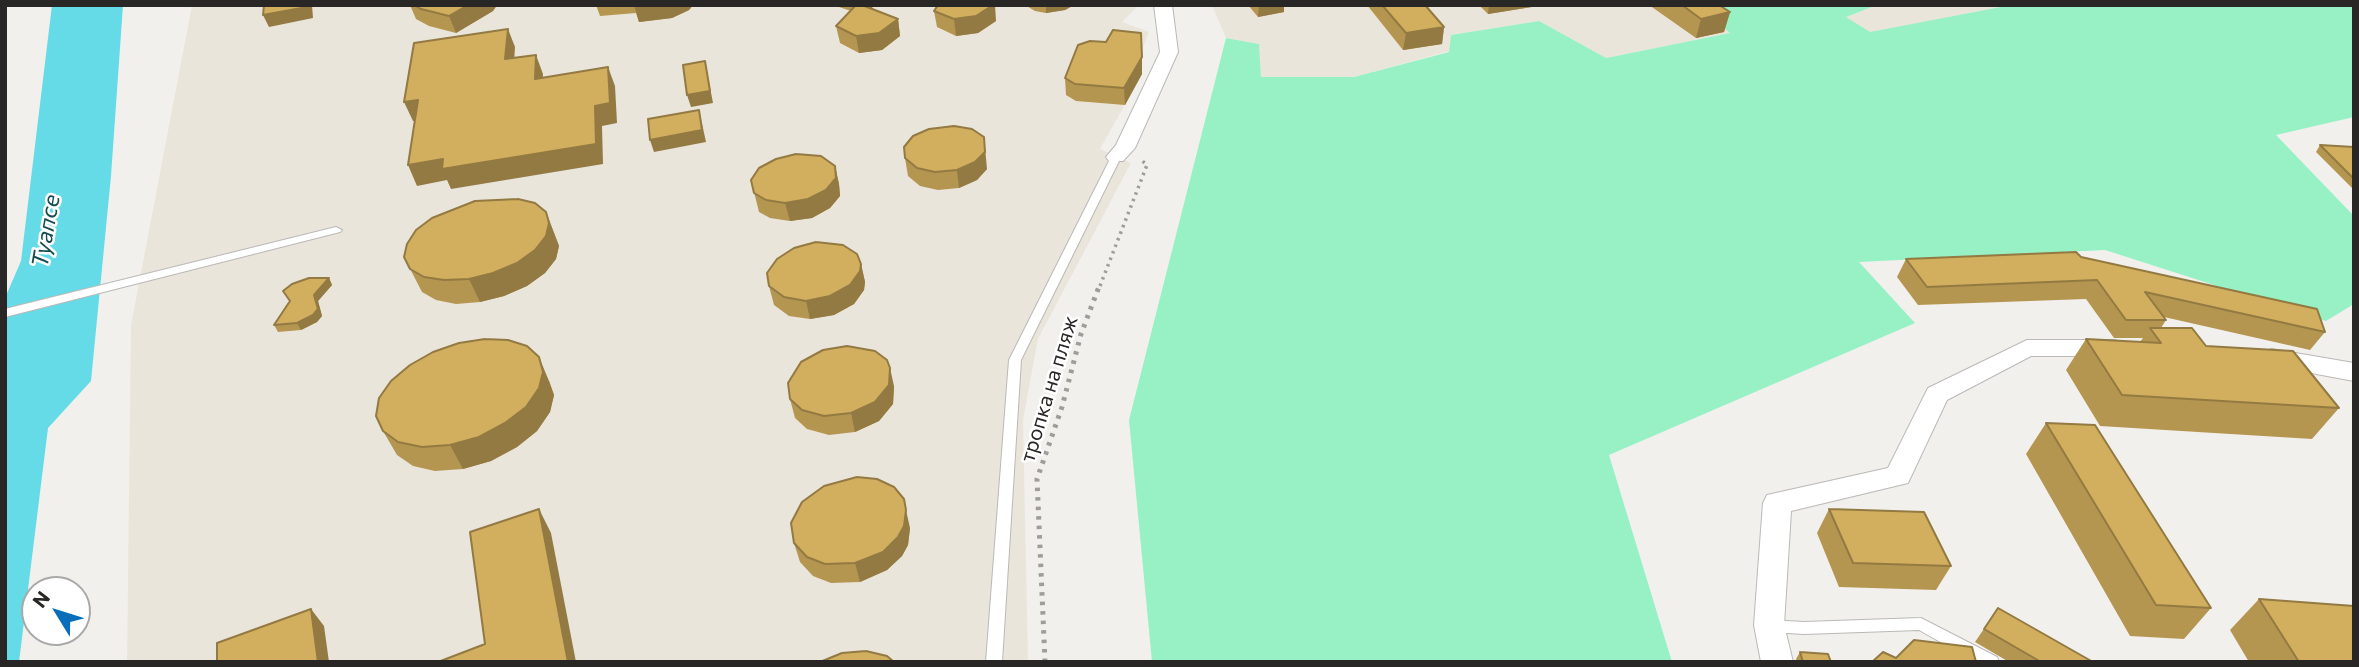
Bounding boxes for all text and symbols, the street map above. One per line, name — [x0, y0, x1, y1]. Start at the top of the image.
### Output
water label: Туапсе — [26, 192, 66, 270]
street label: тропка на пляж — [1015, 313, 1083, 465]
north arrow — [21, 576, 91, 646]
text: N — [27, 586, 54, 612]

